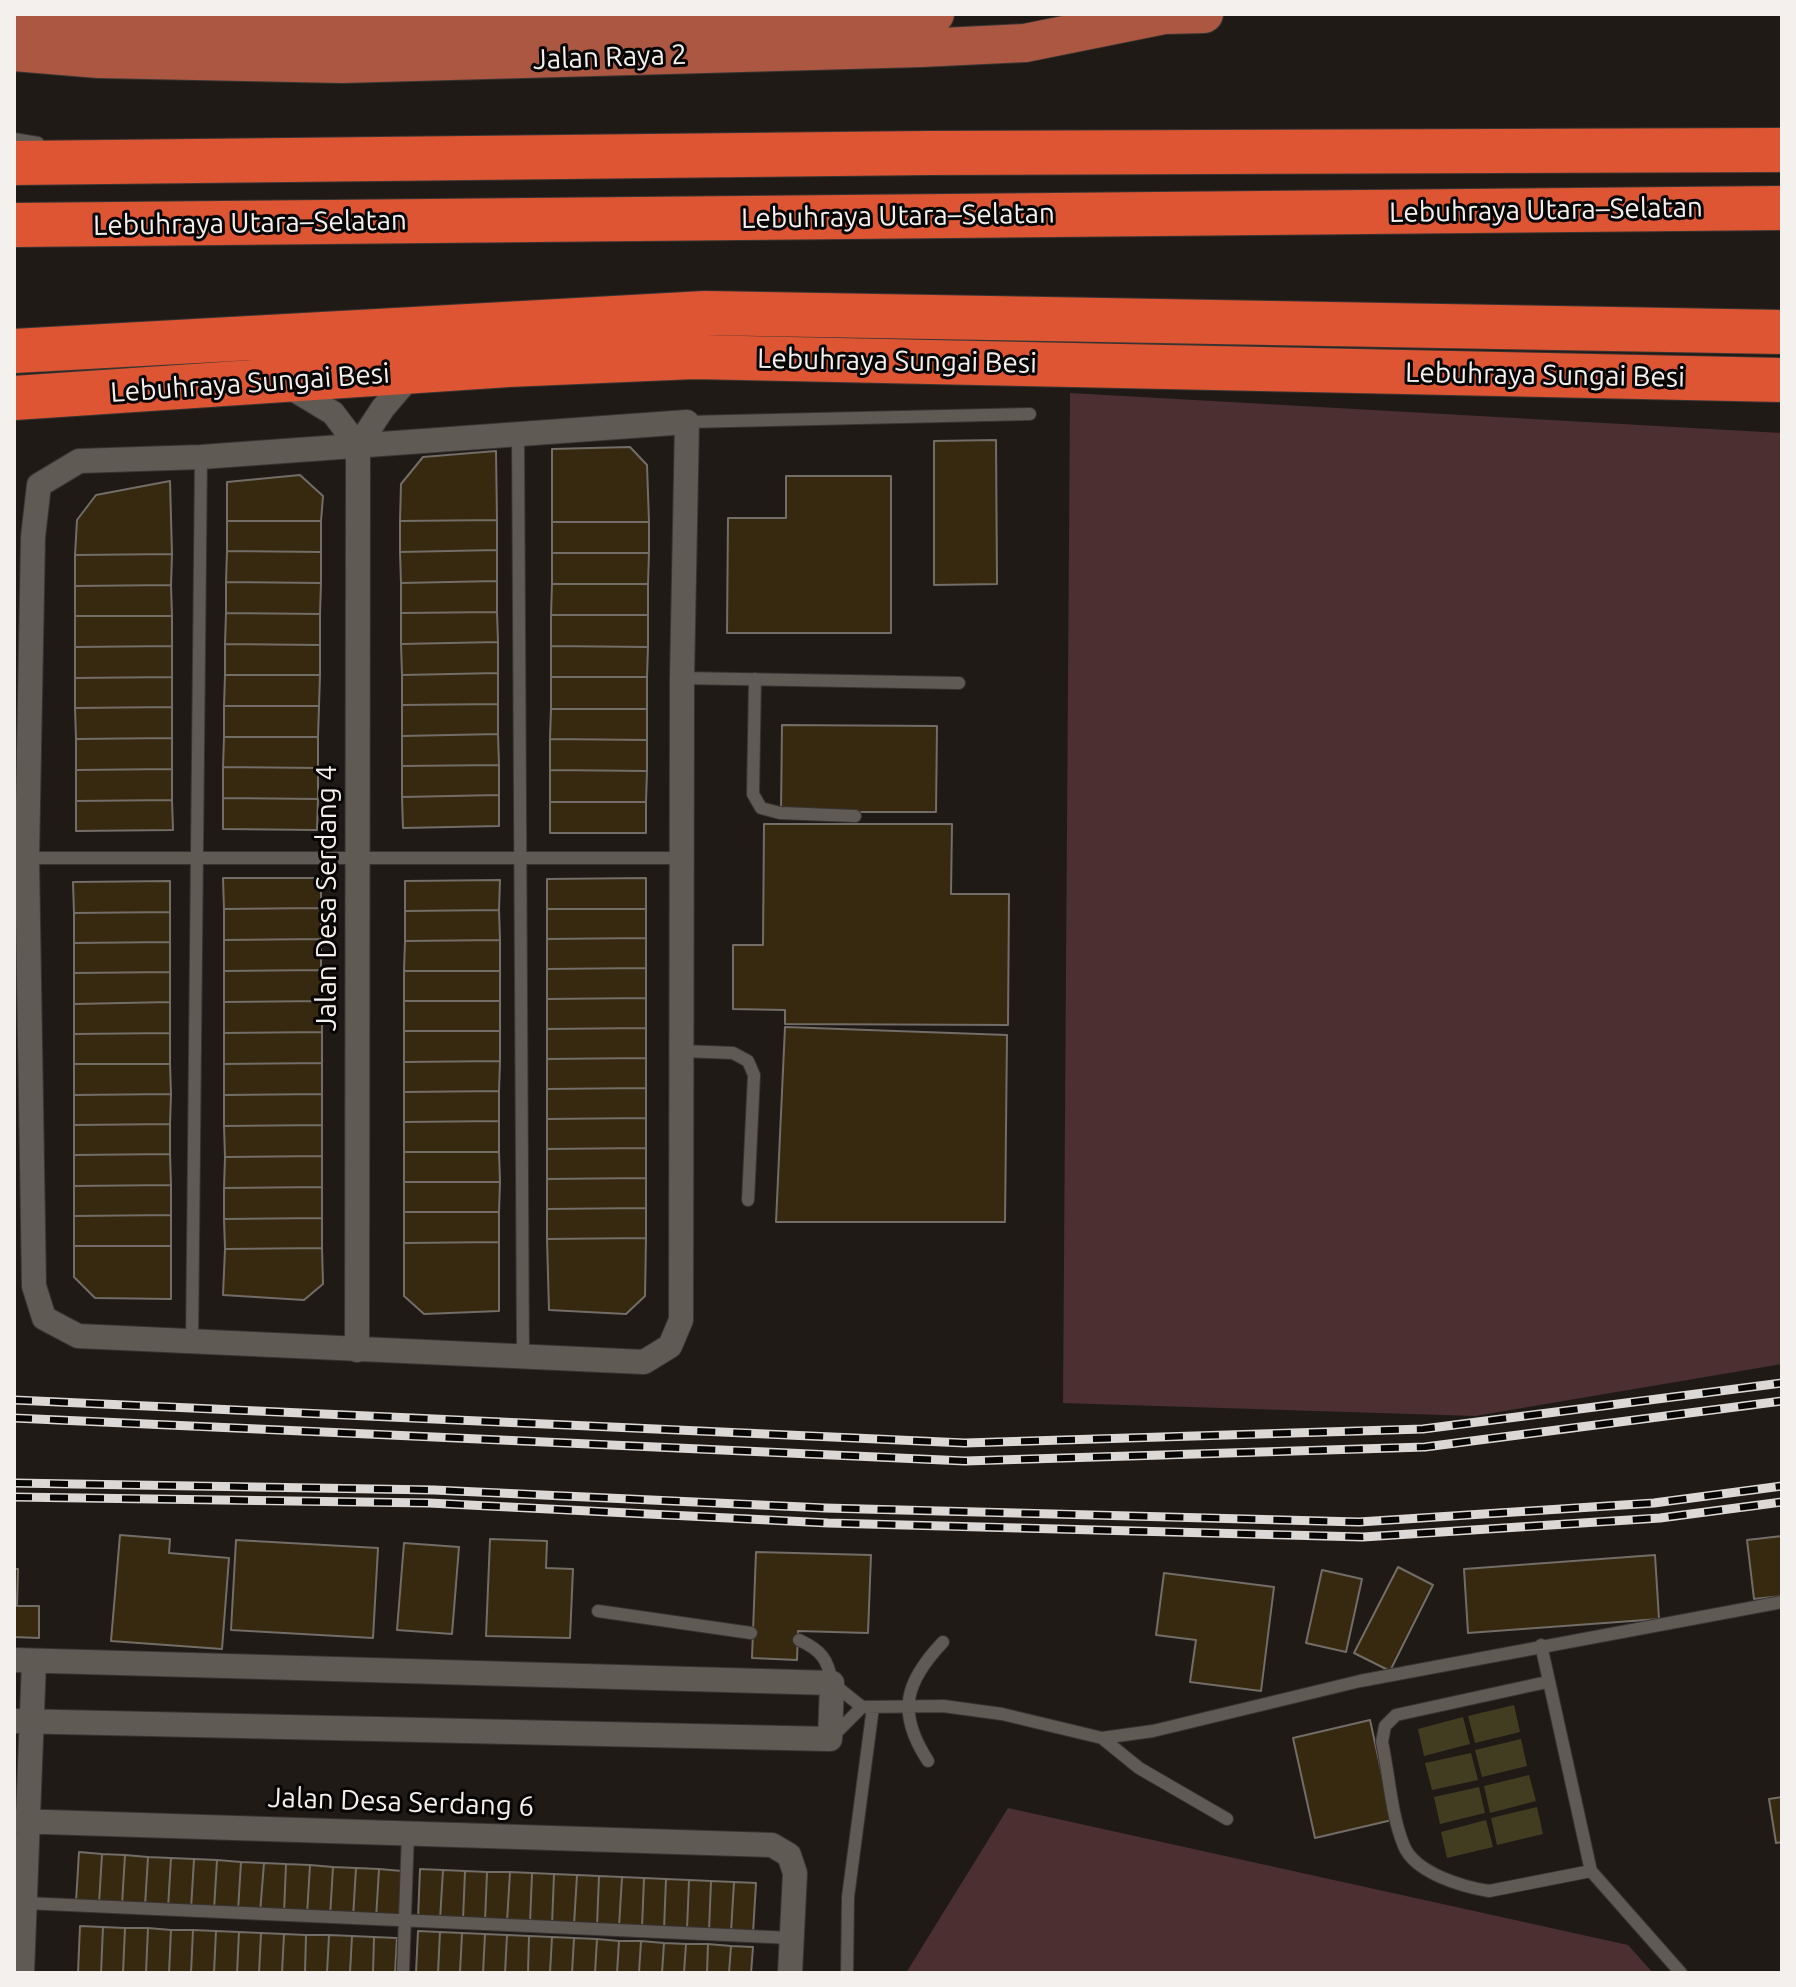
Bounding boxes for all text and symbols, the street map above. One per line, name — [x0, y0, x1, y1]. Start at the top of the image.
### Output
street label: Jalan Raya 2 — [532, 38, 688, 76]
street label: Lebuhraya Utara–Selatan — [1389, 190, 1703, 230]
street label: Lebuhraya Utara–Selatan — [741, 196, 1055, 236]
street label: Lebuhraya Utara–Selatan — [93, 203, 407, 243]
street label: Lebuhraya Sungai Besi — [757, 342, 1037, 380]
street label: Lebuhraya Sungai Besi — [109, 356, 391, 410]
street label: Lebuhraya Sungai Besi — [1405, 356, 1685, 394]
street label: Jalan Desa Serdang 4 — [310, 765, 344, 1031]
street label: Jalan Desa Serdang 6 — [267, 1781, 535, 1823]

